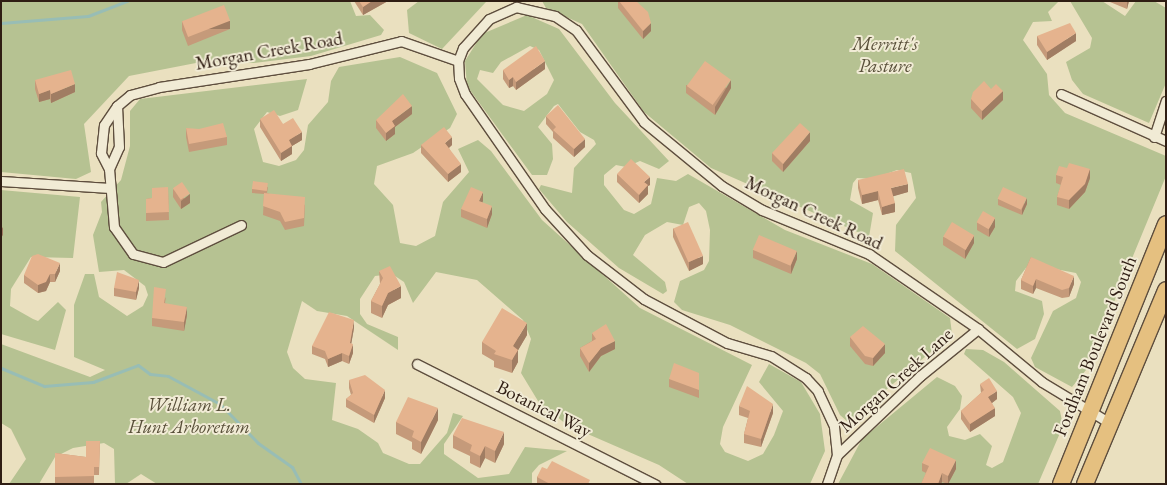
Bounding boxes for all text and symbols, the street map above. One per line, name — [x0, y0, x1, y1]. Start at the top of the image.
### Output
street label: Morgan Creek Road — [194, 27, 344, 75]
park label: Merritt's Pasture — [852, 33, 918, 77]
street label: Morgan Creek Road — [742, 171, 886, 255]
street label: Fordham Boulevard South — [1048, 253, 1142, 439]
street label: Morgan Creek Lane — [834, 323, 958, 437]
street label: Botanical Way — [493, 375, 595, 443]
park label: William L. Hunt Arboretum — [128, 394, 250, 438]

